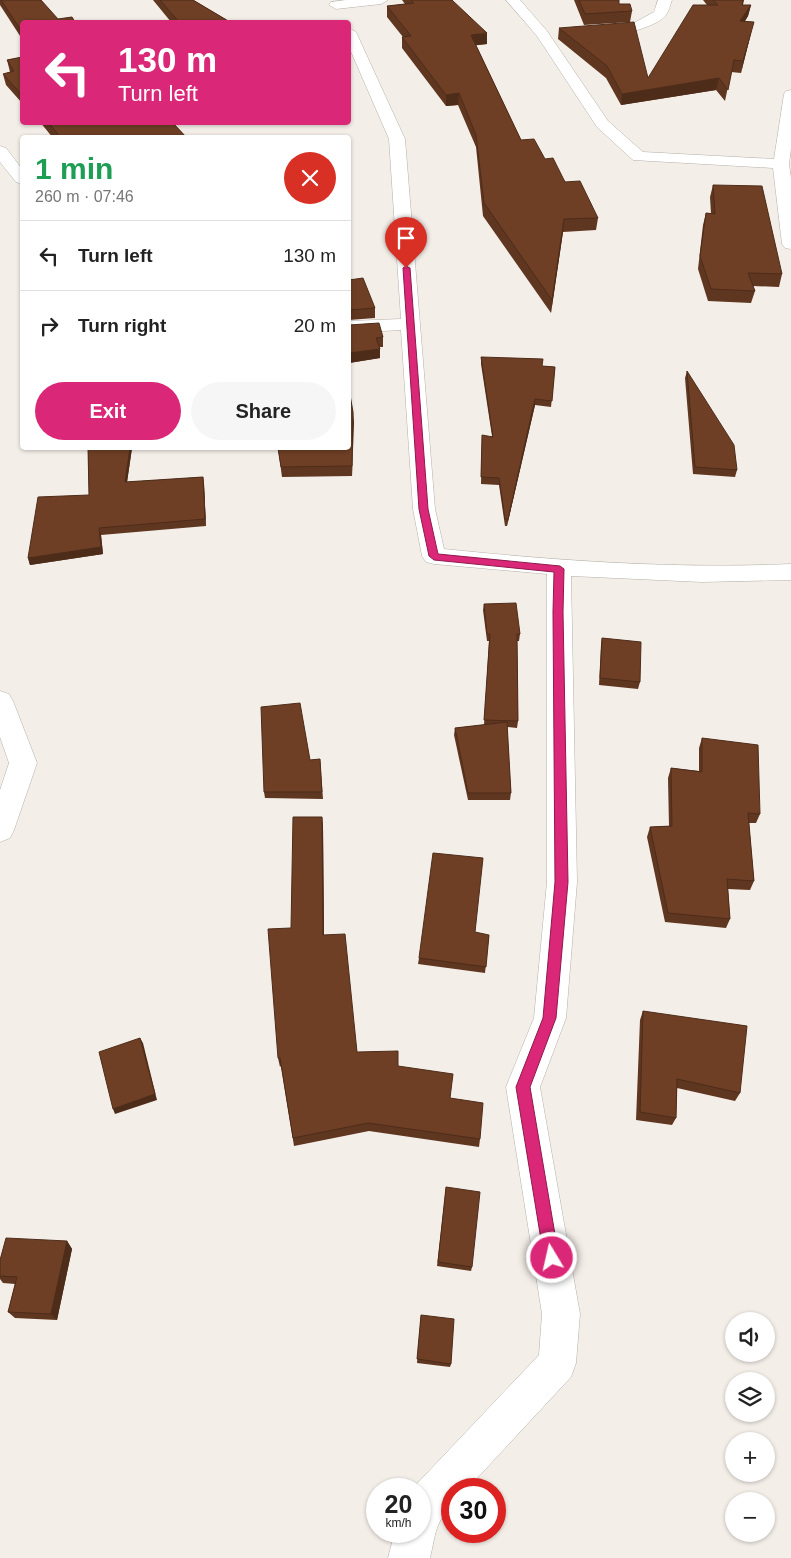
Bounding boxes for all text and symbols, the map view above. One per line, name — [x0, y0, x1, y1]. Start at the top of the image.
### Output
icon: left — [35, 40, 100, 105]
text: 130 m — [118, 40, 217, 79]
text: Turn left — [118, 81, 198, 106]
text: 1 min — [35, 152, 113, 185]
button: close — [284, 152, 336, 204]
text: 260 m · 07:46 — [35, 188, 134, 205]
pin — [385, 217, 427, 268]
icon: arrive — [392, 224, 420, 252]
icon: left — [35, 242, 63, 270]
text: Turn left — [78, 245, 153, 266]
text: 130 m — [283, 245, 336, 266]
icon: right — [35, 312, 63, 340]
text: Turn right — [78, 315, 166, 336]
text: 20 m — [294, 315, 336, 336]
button: Exit — [35, 382, 181, 440]
button: Share — [191, 382, 336, 440]
position arrow — [525, 1231, 577, 1283]
map controls — [725, 1312, 775, 1542]
button: sound — [725, 1312, 775, 1362]
button: layers — [725, 1372, 775, 1422]
button: + — [725, 1432, 775, 1482]
speed limit sign: 30 — [441, 1478, 506, 1543]
text: 20 — [385, 1490, 412, 1518]
button: − — [725, 1492, 775, 1542]
text: km/h — [385, 1516, 412, 1530]

